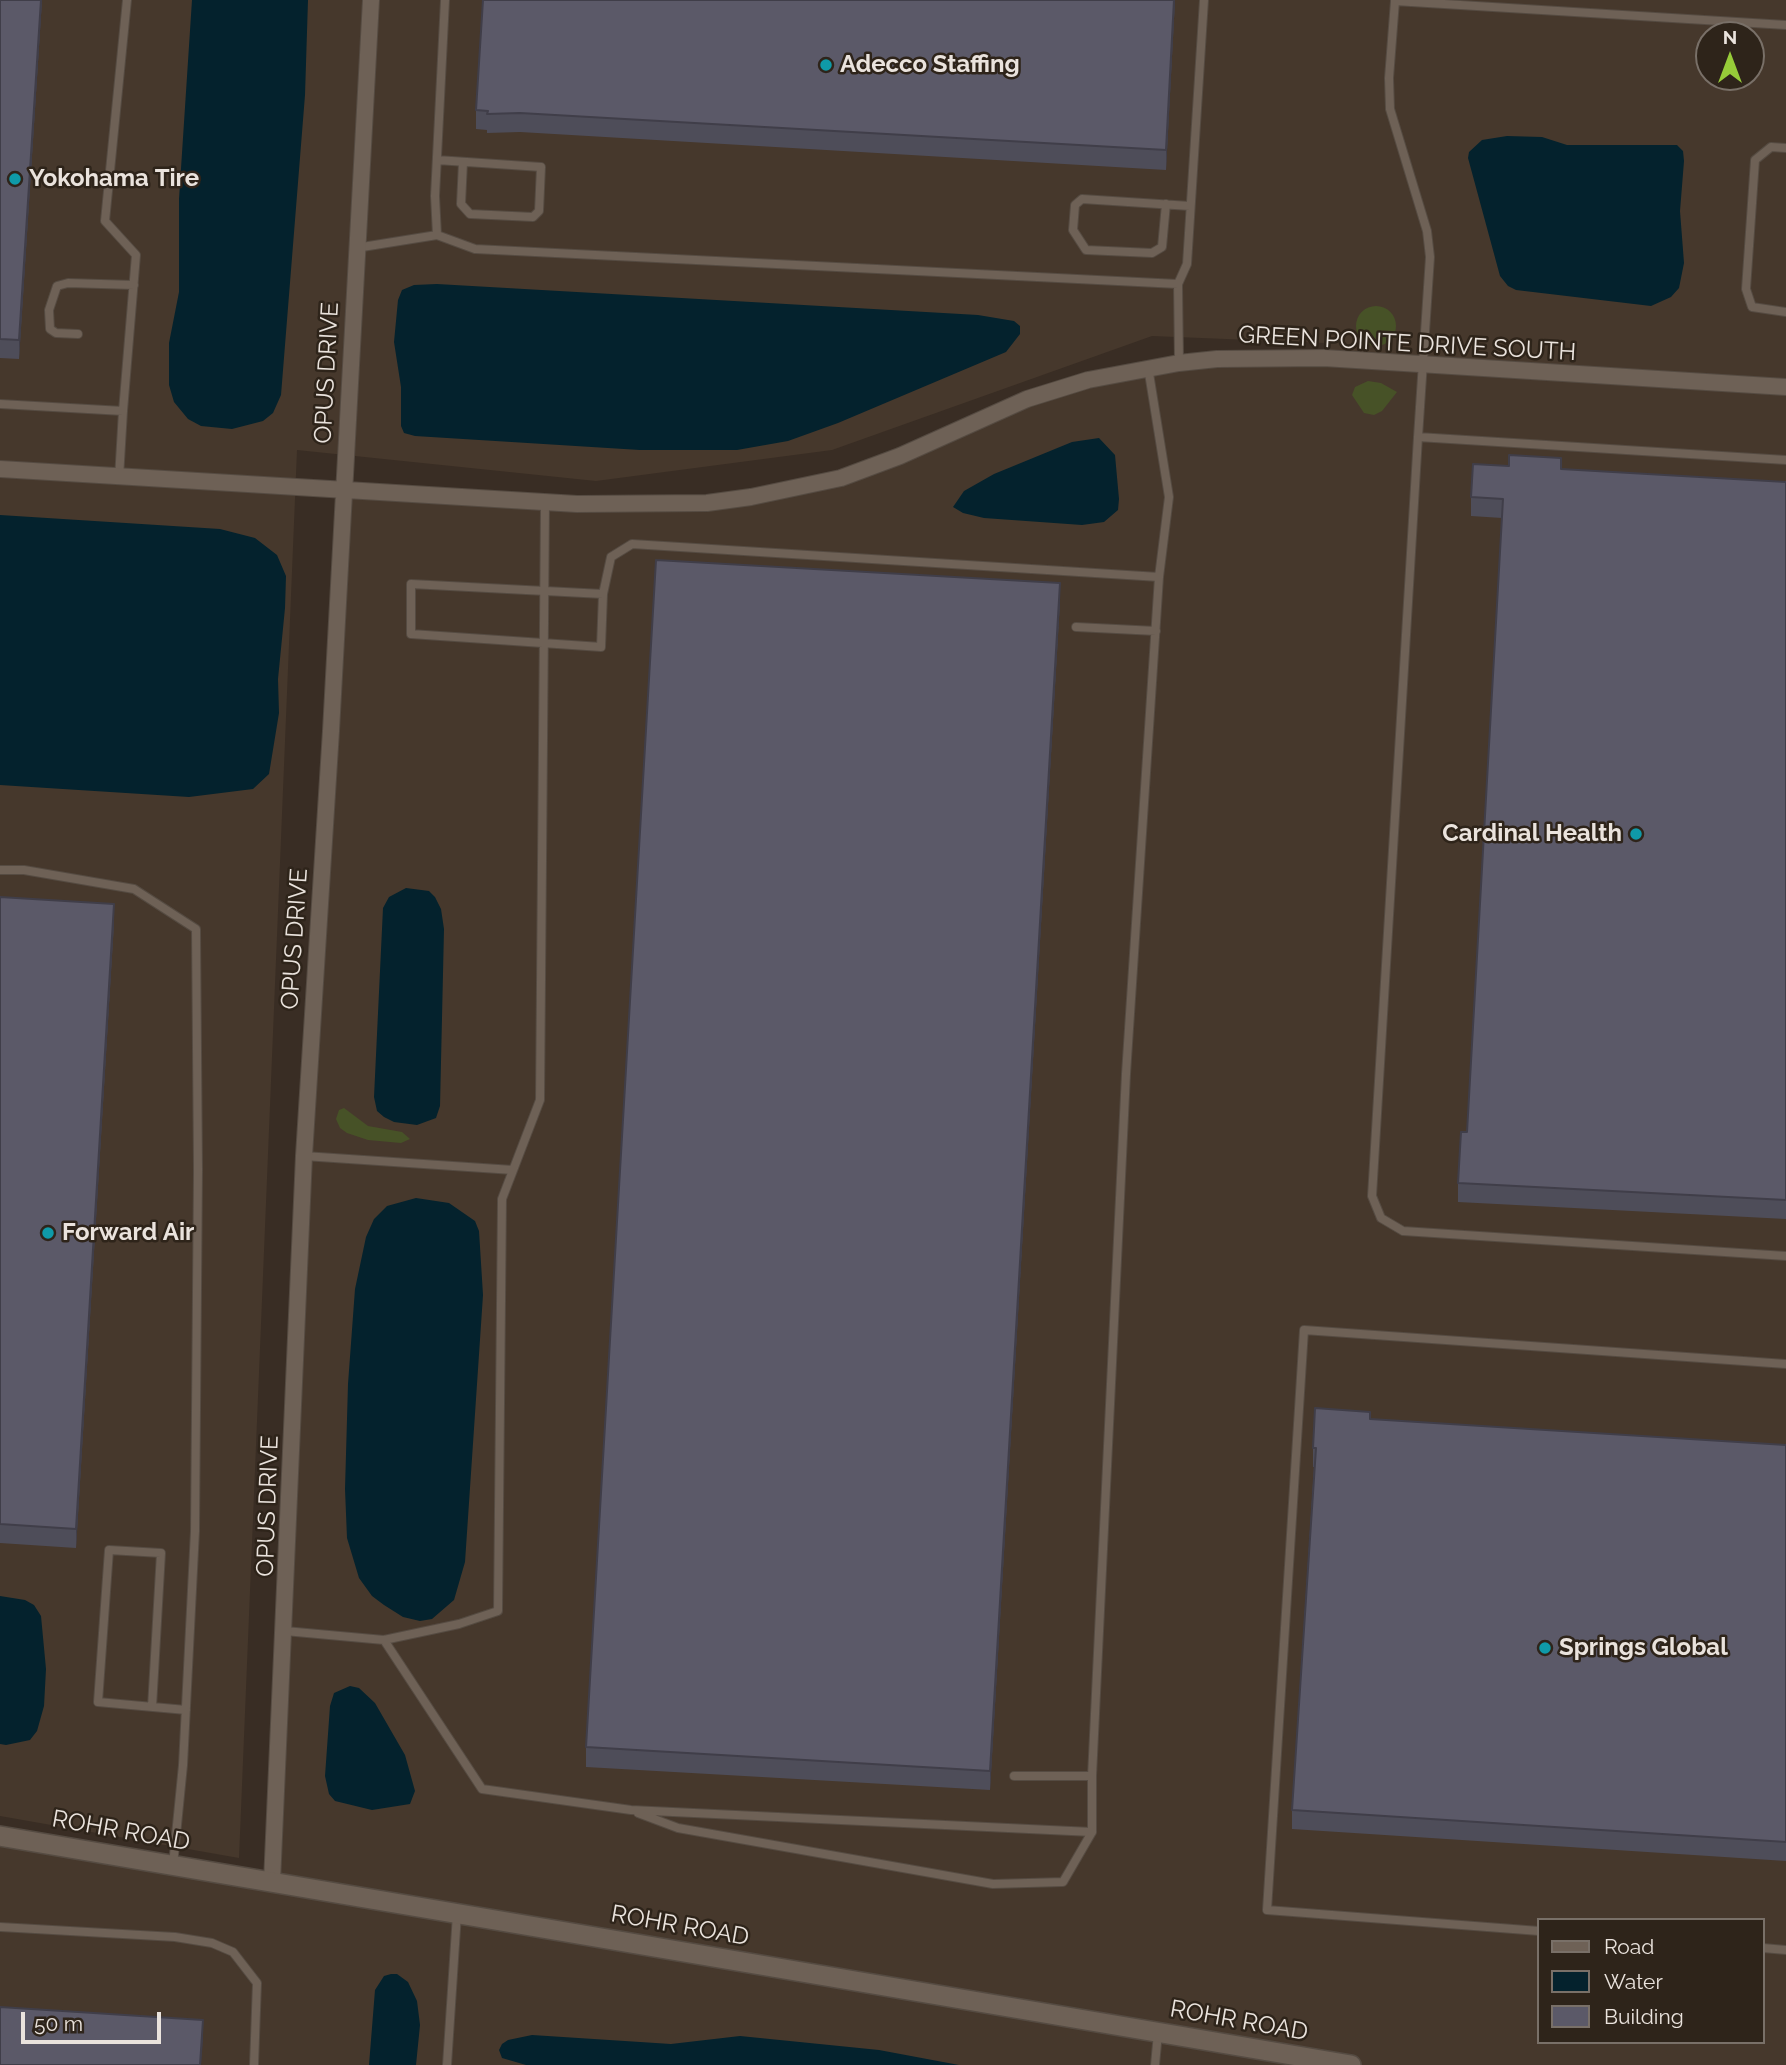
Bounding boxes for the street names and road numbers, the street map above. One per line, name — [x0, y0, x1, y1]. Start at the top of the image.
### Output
street label: OPUS DRIVE — [309, 302, 345, 444]
street label: GREEN POINTE DRIVE SOUTH — [1237, 321, 1577, 367]
street label: OPUS DRIVE — [276, 867, 314, 1011]
street label: OPUS DRIVE — [251, 1435, 285, 1577]
street label: ROHR ROAD — [50, 1805, 192, 1857]
street label: ROHR ROAD — [609, 1900, 751, 1952]
street label: ROHR ROAD — [1168, 1995, 1310, 2047]

